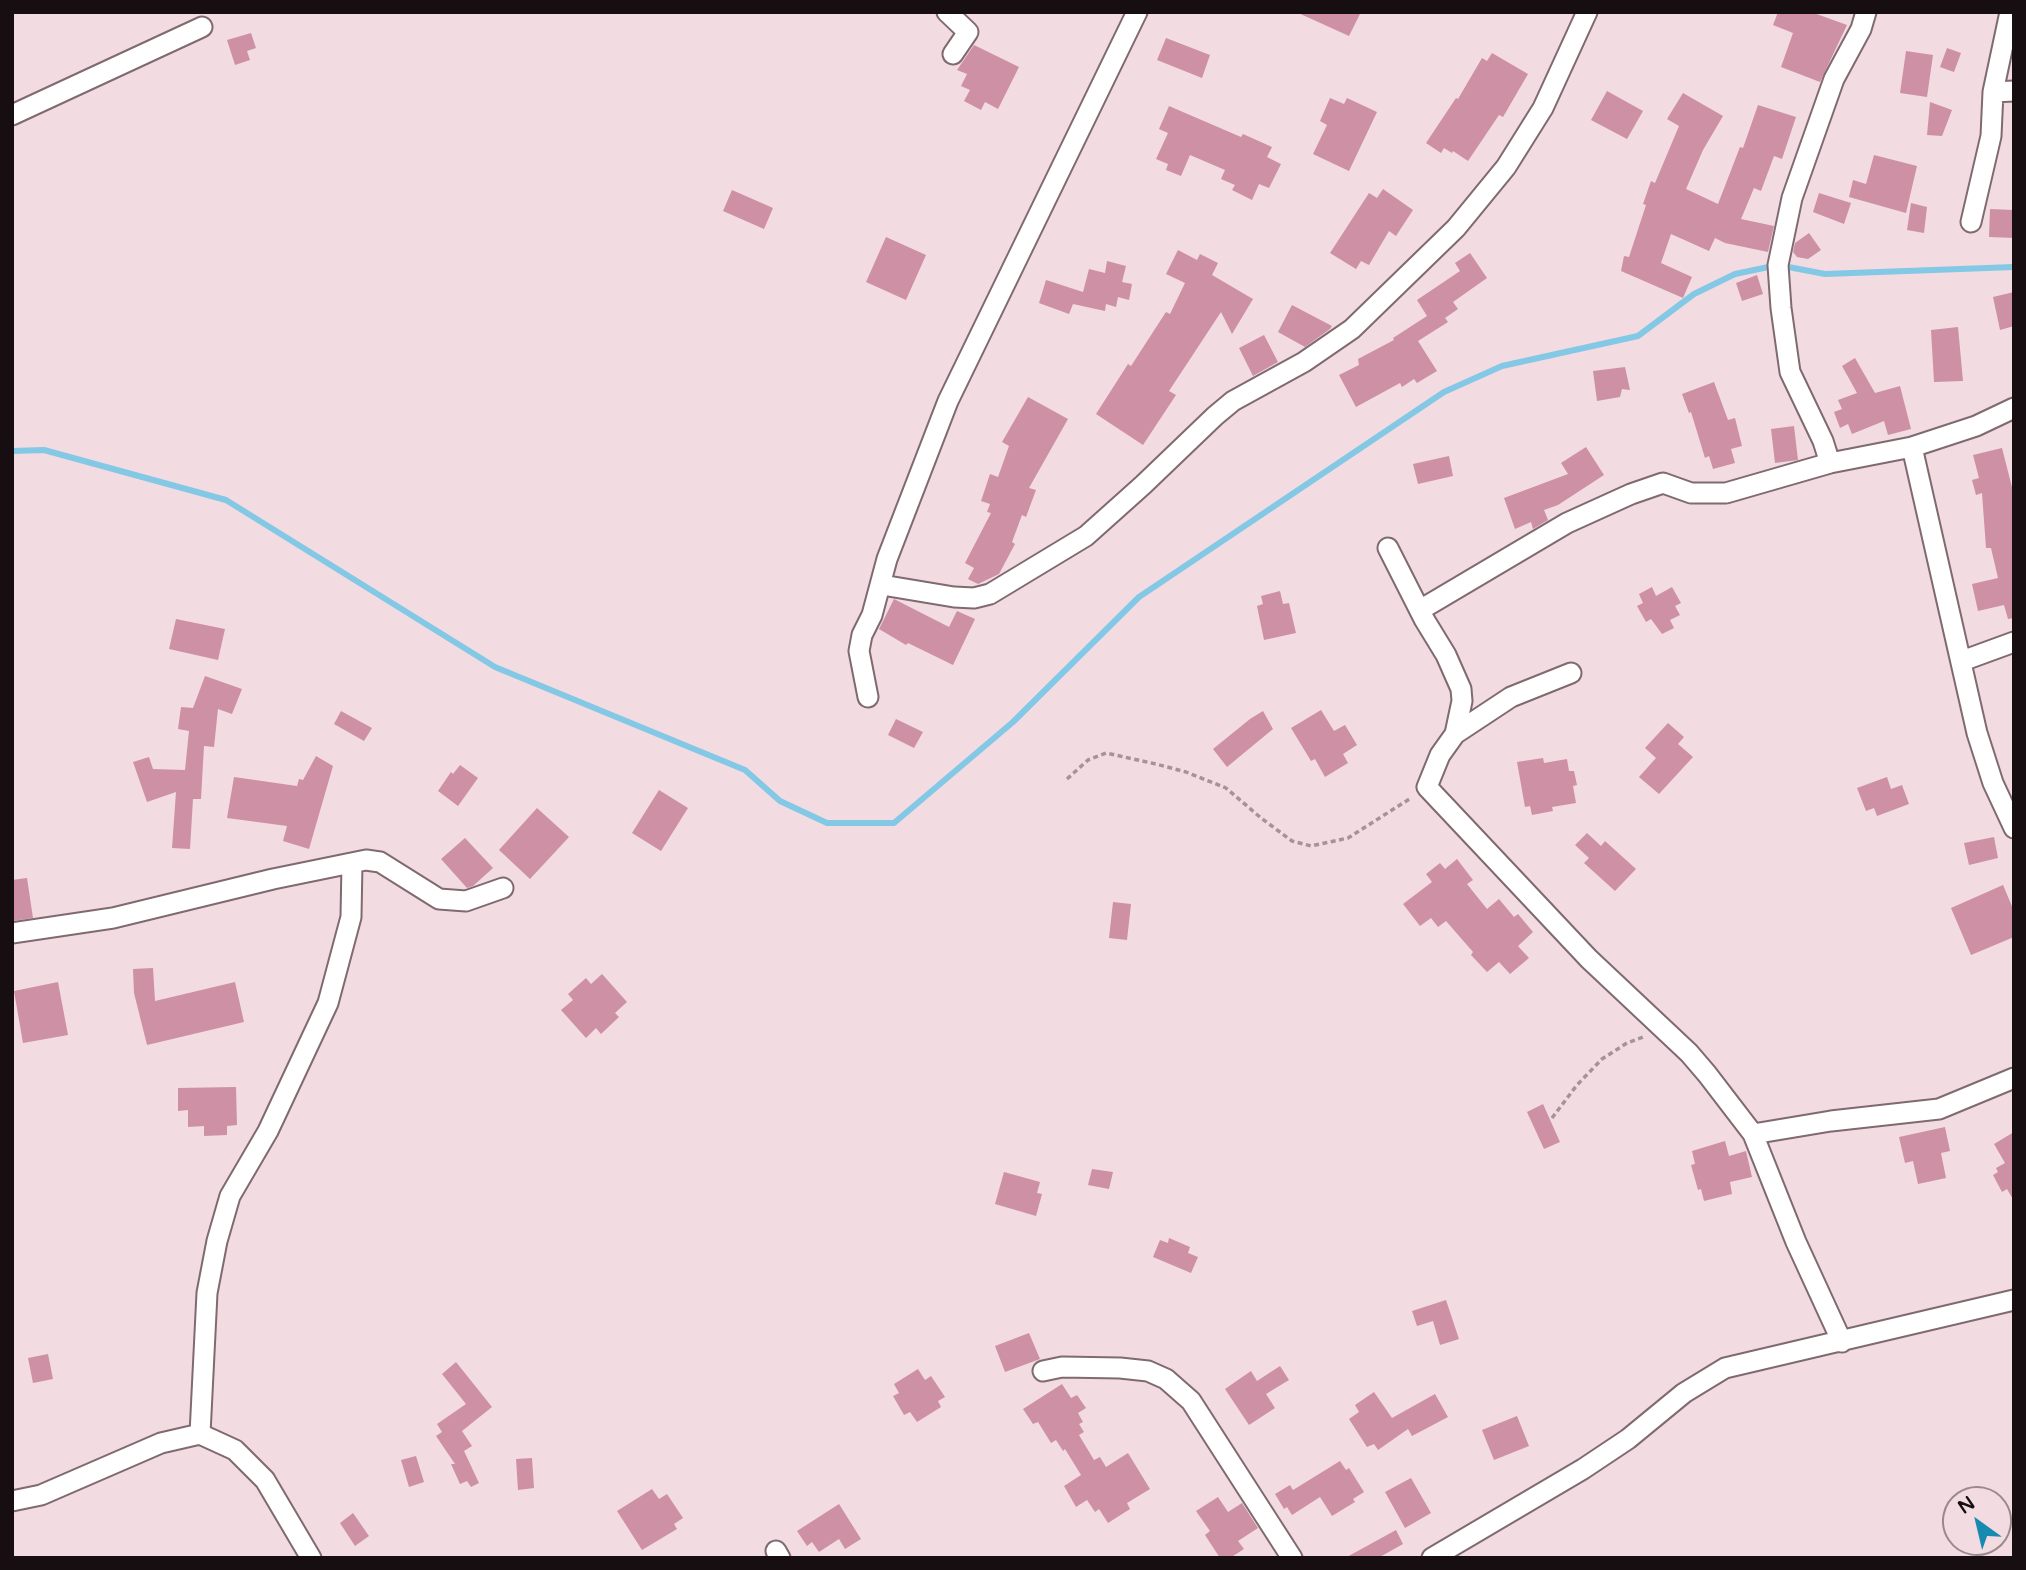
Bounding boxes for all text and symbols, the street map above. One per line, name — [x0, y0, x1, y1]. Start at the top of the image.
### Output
north arrow — [1942, 1486, 2012, 1556]
text: N — [1954, 1492, 1979, 1519]

